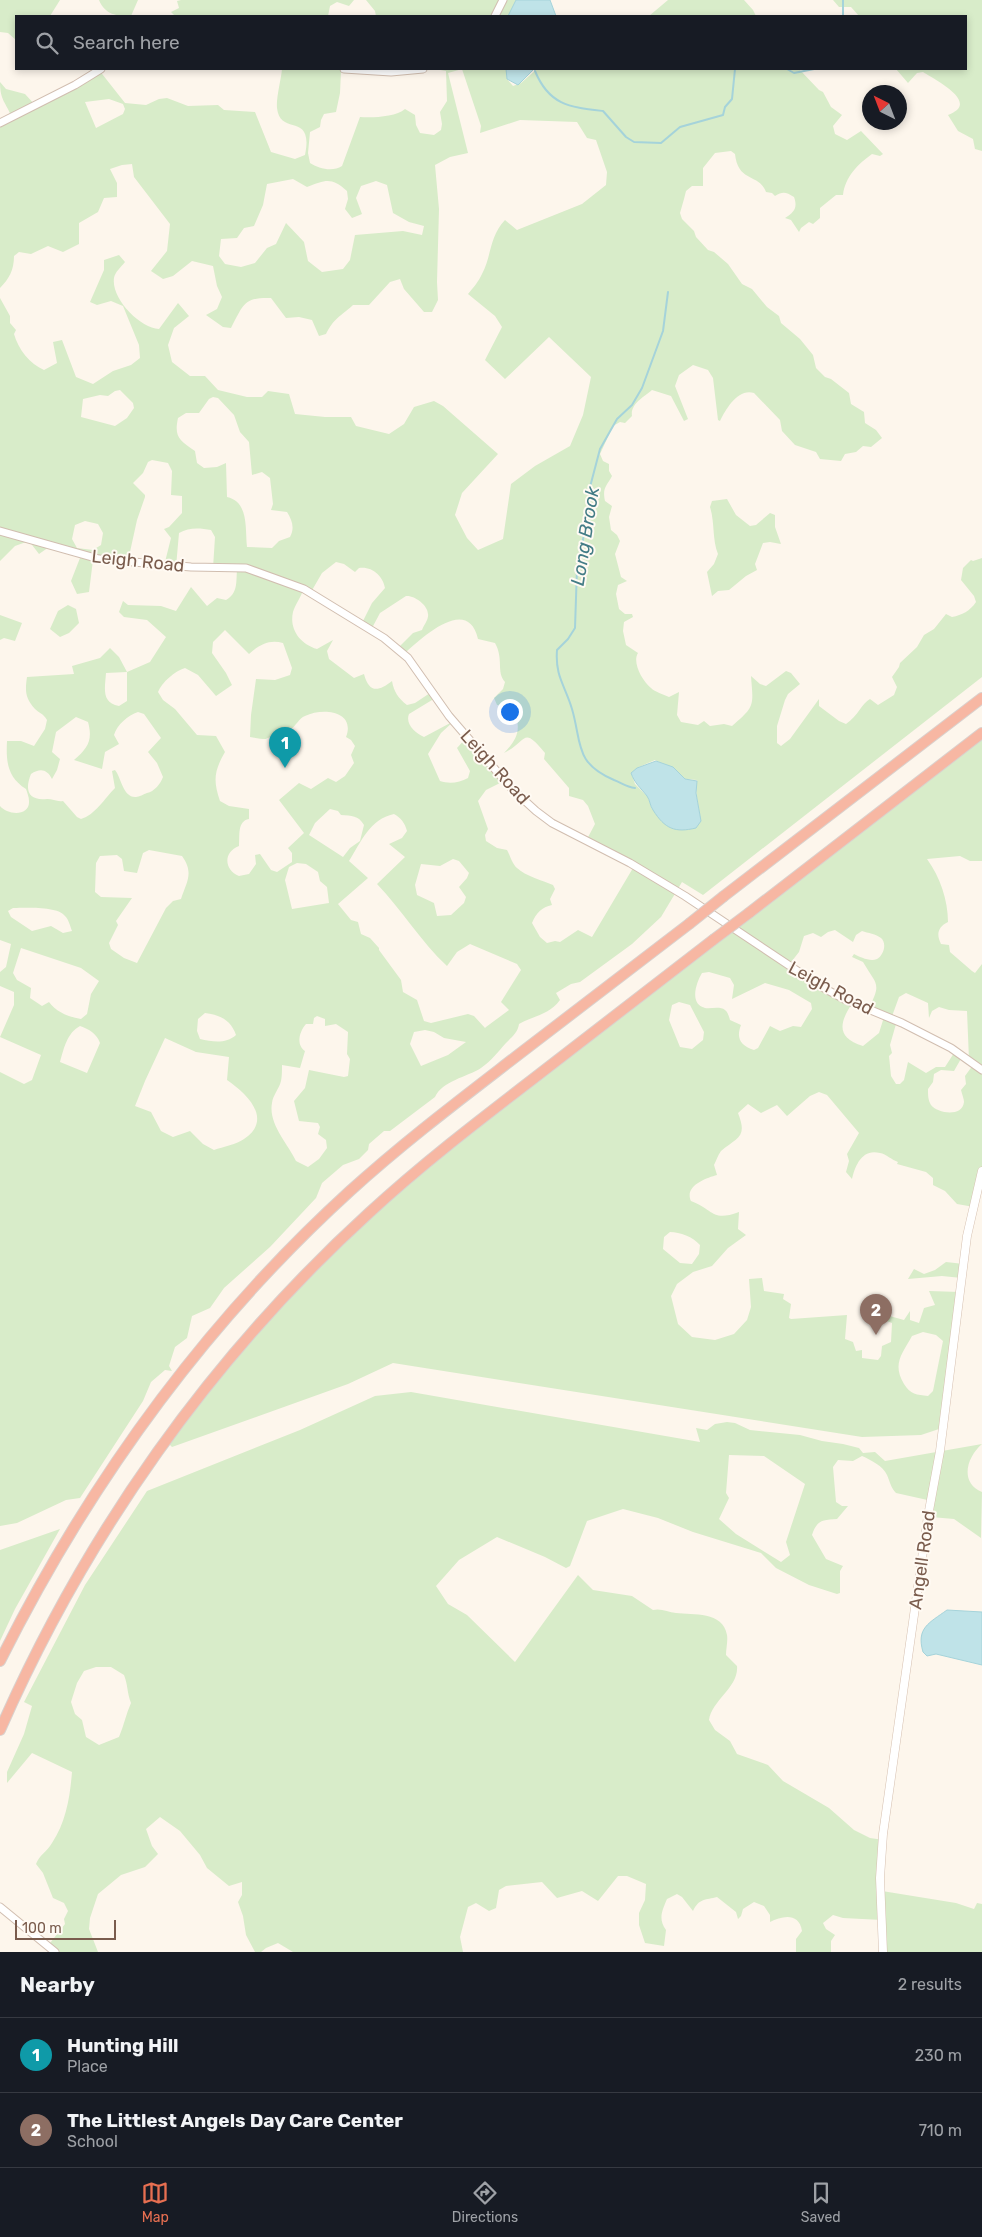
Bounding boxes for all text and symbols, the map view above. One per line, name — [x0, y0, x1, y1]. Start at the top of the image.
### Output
search box — [15, 15, 967, 70]
icon: search — [33, 29, 61, 57]
text: Search here — [73, 31, 180, 54]
north arrow — [862, 85, 907, 130]
water label: Long Brook — [566, 485, 604, 587]
street label: Leigh Road — [91, 545, 185, 577]
your location — [497, 699, 523, 725]
street label: Leigh Road — [456, 725, 534, 809]
pin: 1 — [269, 727, 301, 768]
street label: Leigh Road — [785, 956, 877, 1020]
pin: 2 — [860, 1294, 892, 1335]
street label: Angell Road — [904, 1509, 940, 1611]
scale bar — [15, 1917, 116, 1940]
text: 100 m — [22, 1920, 62, 1937]
text: Nearby — [20, 1972, 95, 1997]
text: 2 results — [898, 1975, 962, 1994]
text: Hunting Hill — [67, 2034, 179, 2057]
text: 1 — [32, 2046, 40, 2065]
text: 230 m — [915, 2046, 962, 2065]
text: Place — [67, 2057, 108, 2076]
text: The Littlest Angels Day Care Center — [67, 2109, 403, 2132]
text: 2 — [31, 2121, 41, 2140]
text: 710 m — [919, 2121, 962, 2140]
text: School — [67, 2132, 118, 2151]
tab: Map — [141, 2179, 169, 2226]
tab: Directions — [452, 2179, 518, 2226]
tab: Saved — [801, 2179, 841, 2226]

